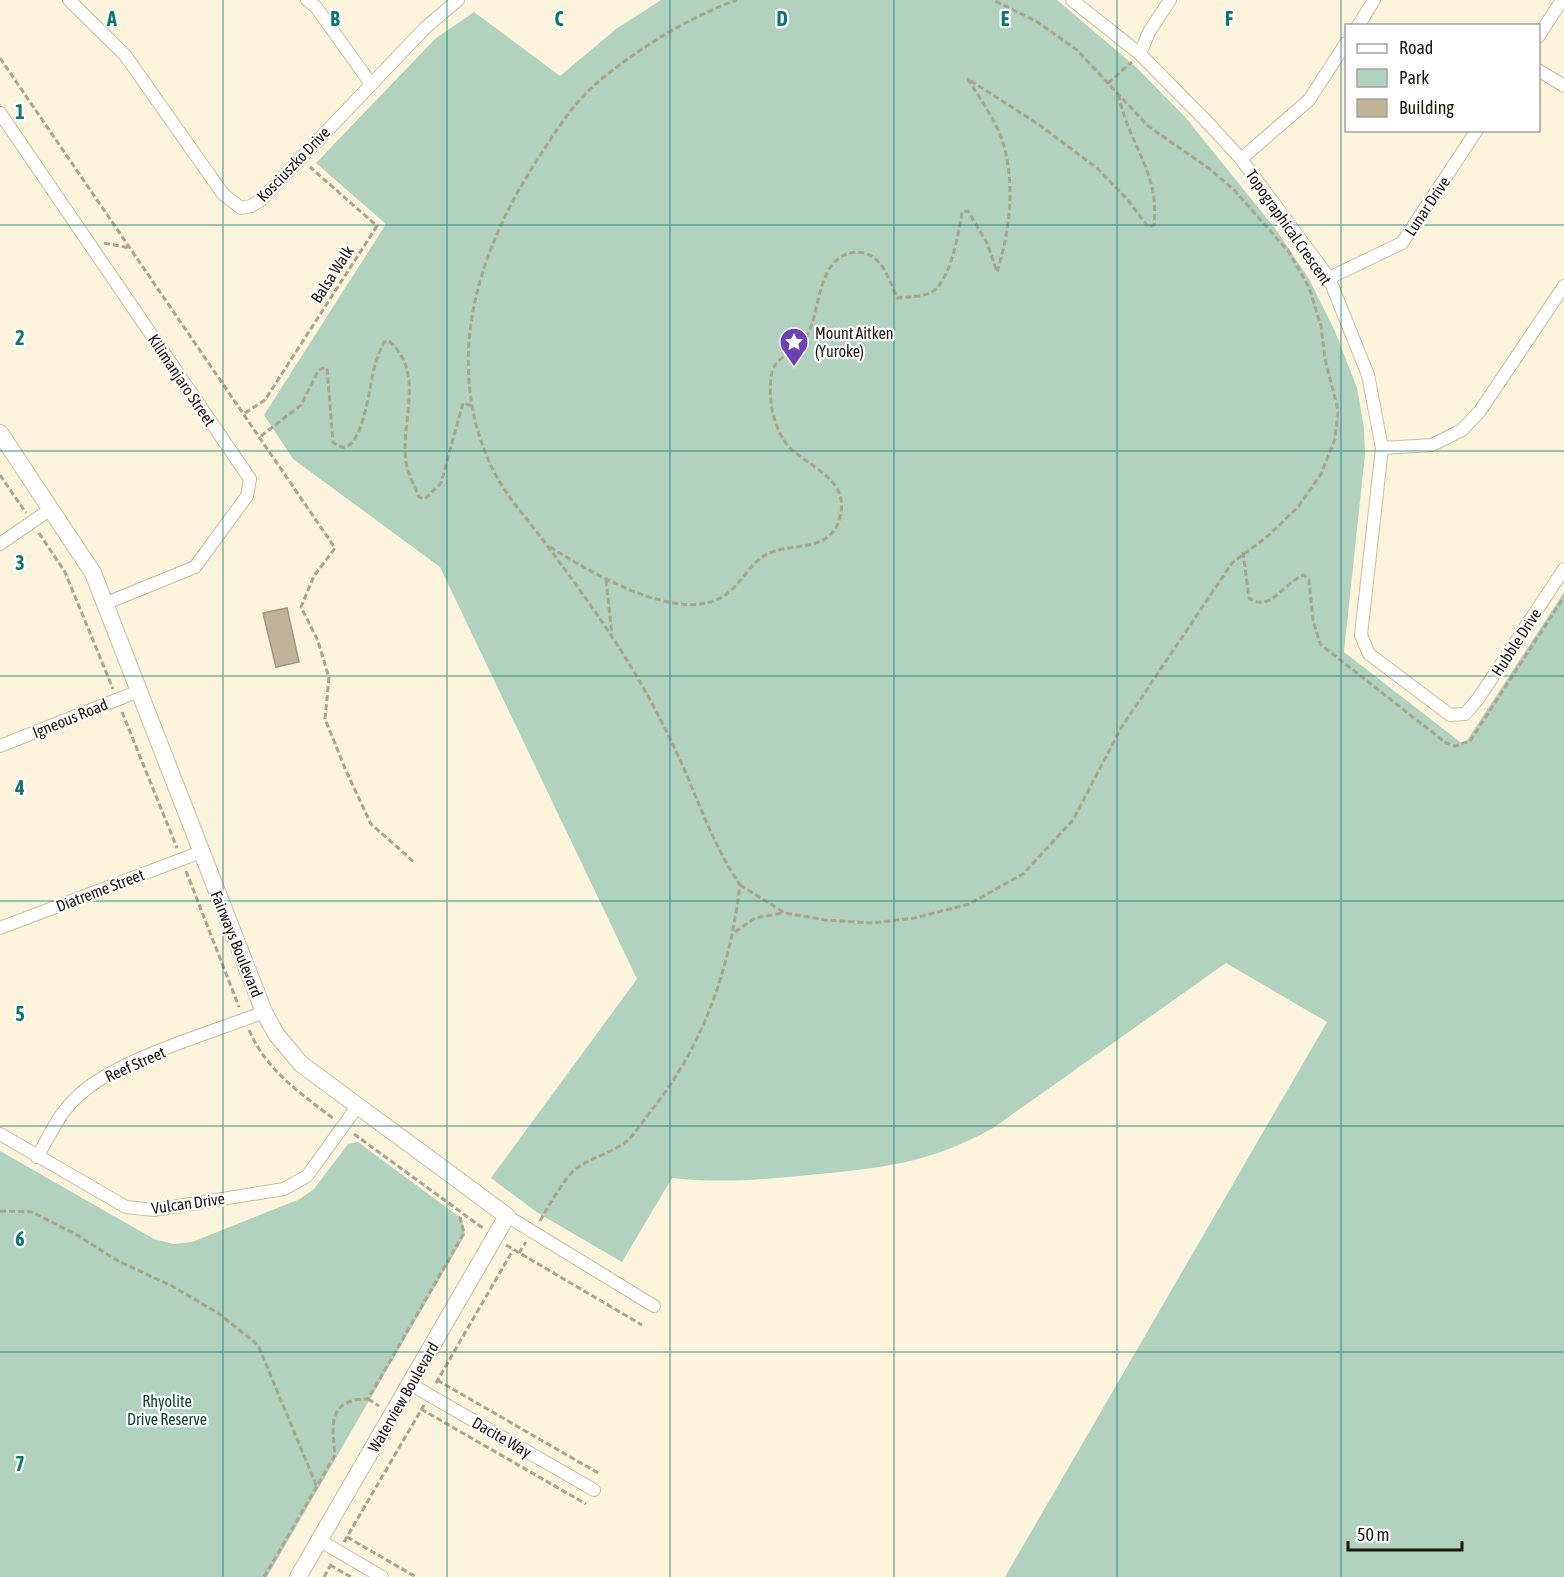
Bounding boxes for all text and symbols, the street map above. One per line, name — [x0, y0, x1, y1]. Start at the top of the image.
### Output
text: A — [106, 7, 117, 30]
text: B — [330, 7, 340, 30]
text: C — [555, 7, 564, 30]
text: D — [776, 7, 788, 30]
text: E — [1001, 7, 1010, 30]
text: F — [1225, 7, 1233, 30]
legend — [1345, 24, 1540, 132]
text: Road — [1399, 37, 1433, 58]
text: Park — [1399, 67, 1429, 88]
text: Building — [1399, 97, 1454, 118]
text: 1 — [15, 100, 25, 123]
street label: Kosciuszko Drive — [253, 123, 333, 205]
street label: Topographical Crescent — [1242, 166, 1336, 289]
street label: Lunar Drive — [1401, 173, 1453, 239]
street label: Balsa Walk — [307, 242, 357, 306]
place label: Mount Aitken (Yuroke) — [815, 324, 893, 361]
text: 2 — [15, 326, 25, 349]
place icon: Mount Aitken (Yuroke) — [778, 326, 810, 368]
street label: Kilimanjaro Street — [144, 331, 220, 430]
text: 3 — [15, 551, 25, 574]
street label: Hubble Drive — [1488, 605, 1544, 679]
street label: Igneous Road — [30, 695, 111, 742]
text: 4 — [14, 776, 25, 799]
street label: Diatreme Street — [53, 865, 147, 915]
street label: Fairways Boulevard — [206, 888, 267, 1000]
text: 5 — [15, 1002, 25, 1025]
street label: Reef Street — [102, 1043, 168, 1085]
street label: Vulcan Drive — [150, 1189, 226, 1217]
text: 6 — [15, 1227, 25, 1250]
street label: Waterview Boulevard — [364, 1339, 442, 1455]
park label: Rhyolite Drive Reserve — [127, 1392, 207, 1428]
street label: Dacite Way — [469, 1413, 535, 1462]
text: 7 — [15, 1452, 25, 1475]
scale bar — [1348, 1514, 1462, 1552]
text: 50 m — [1357, 1524, 1389, 1545]

